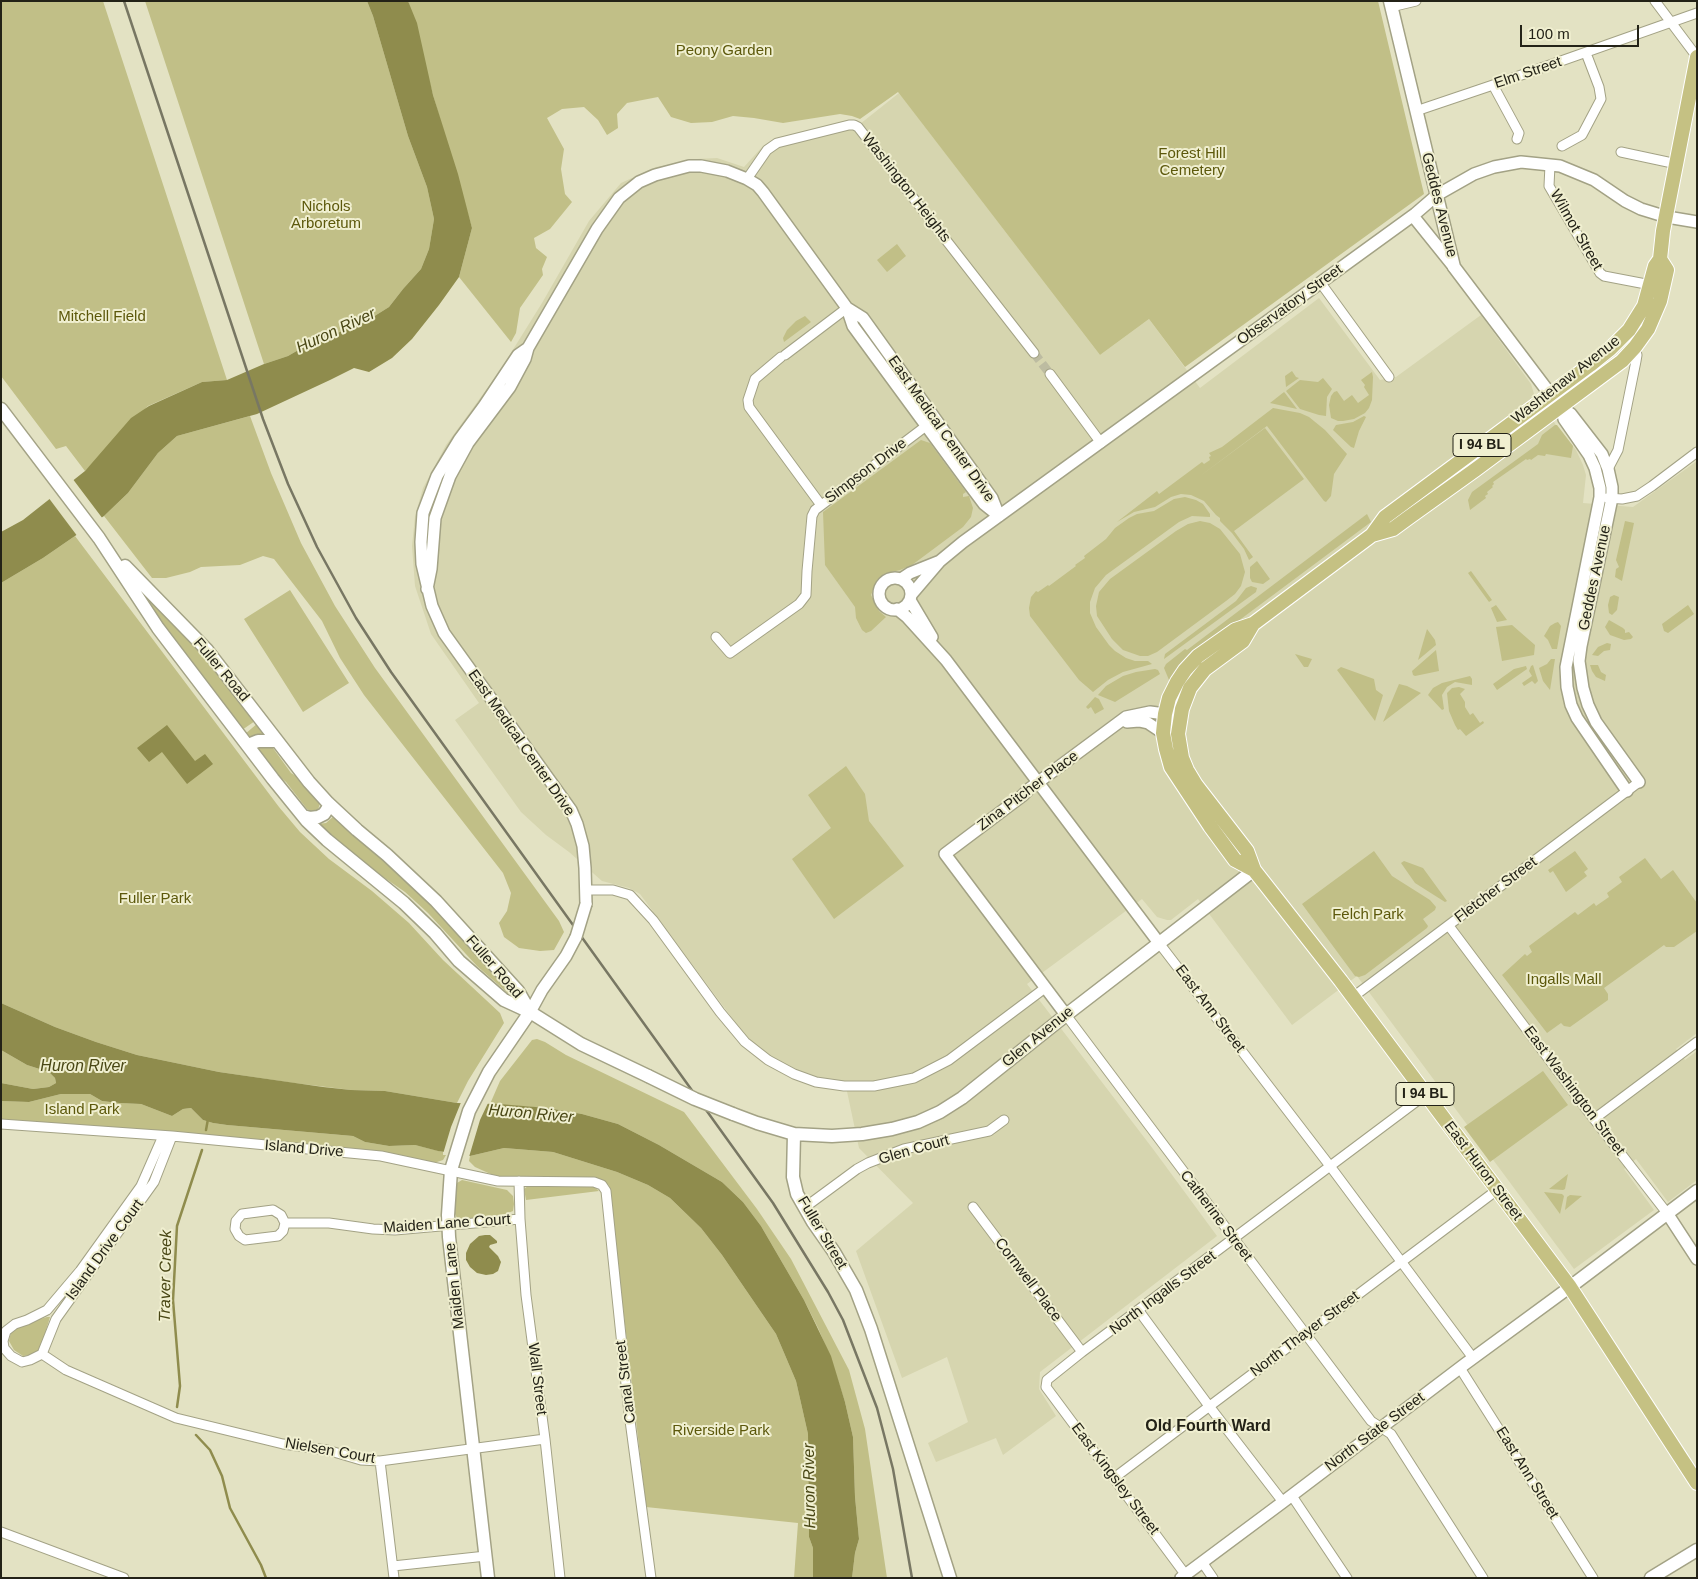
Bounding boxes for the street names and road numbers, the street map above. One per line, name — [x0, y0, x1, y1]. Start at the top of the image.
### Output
street label: Elm Street — [1492, 53, 1564, 93]
street label: Washington Heights — [858, 130, 954, 246]
street label: Geddes Avenue — [1417, 151, 1461, 259]
street label: Wilmot Street — [1546, 187, 1606, 273]
street label: Observatory Street — [1234, 261, 1346, 349]
street label: Washtenaw Avenue — [1508, 332, 1624, 428]
street label: East Medical Center Drive — [884, 352, 998, 506]
street label: Simpson Drive — [822, 434, 910, 508]
road number: I 94 BL — [1453, 434, 1511, 456]
street label: Geddes Avenue — [1575, 524, 1615, 632]
street label: Fuller Road — [189, 635, 253, 705]
street label: East Medical Center Drive — [464, 666, 578, 820]
street label: Zina Pitcher Place — [974, 747, 1082, 835]
street label: Fletcher Street — [1451, 853, 1541, 927]
street label: Fuller Road — [462, 932, 526, 1002]
street label: East Ann Street — [1171, 962, 1249, 1056]
street label: Glen Avenue — [999, 1003, 1077, 1071]
street label: East Washington Street — [1520, 1023, 1628, 1159]
road number: I 94 BL — [1396, 1082, 1454, 1106]
street label: East Huron Street — [1440, 1118, 1526, 1224]
street label: Glen Court — [877, 1131, 951, 1169]
street label: Island Drive — [264, 1137, 344, 1161]
street label: Catherine Street — [1176, 1167, 1256, 1265]
street label: Fuller Street — [793, 1193, 851, 1273]
street label: Island Drive Court — [62, 1196, 148, 1304]
street label: Maiden Lane Court — [383, 1211, 511, 1237]
street label: Cornwell Place — [991, 1235, 1065, 1325]
street label: Maiden Lane — [442, 1242, 468, 1330]
street label: North Ingalls Street — [1106, 1247, 1220, 1339]
street label: North Thayer Street — [1247, 1287, 1363, 1381]
street label: Canal Street — [612, 1340, 640, 1424]
street label: Wall Street — [524, 1342, 550, 1416]
street label: North State Street — [1322, 1389, 1428, 1475]
street label: East Kingsley Street — [1067, 1420, 1163, 1538]
street label: East Ann Street — [1492, 1424, 1562, 1522]
street label: Nielsen Court — [284, 1434, 376, 1468]

